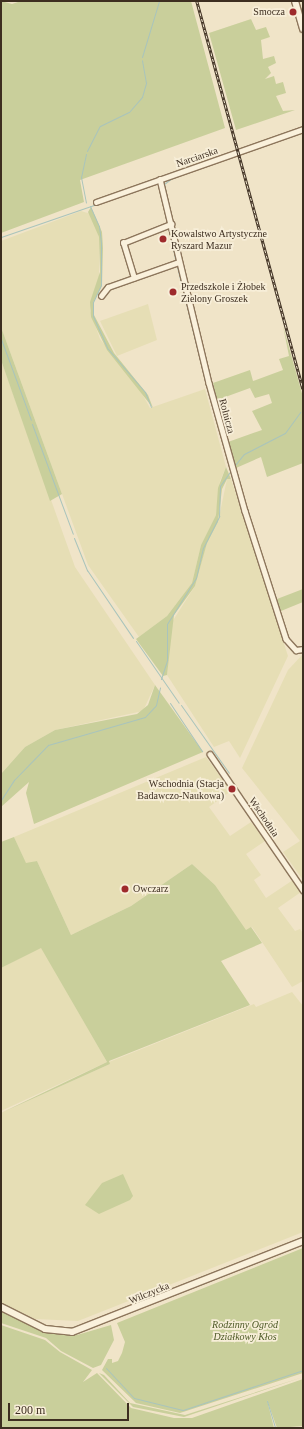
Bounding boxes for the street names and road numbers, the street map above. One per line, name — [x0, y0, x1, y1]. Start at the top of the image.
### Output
street label: Narciarska — [175, 144, 219, 170]
street label: Rolnicza — [217, 397, 237, 435]
street label: Wschodnia — [246, 795, 282, 839]
street label: Wilczycka — [127, 1280, 171, 1306]

